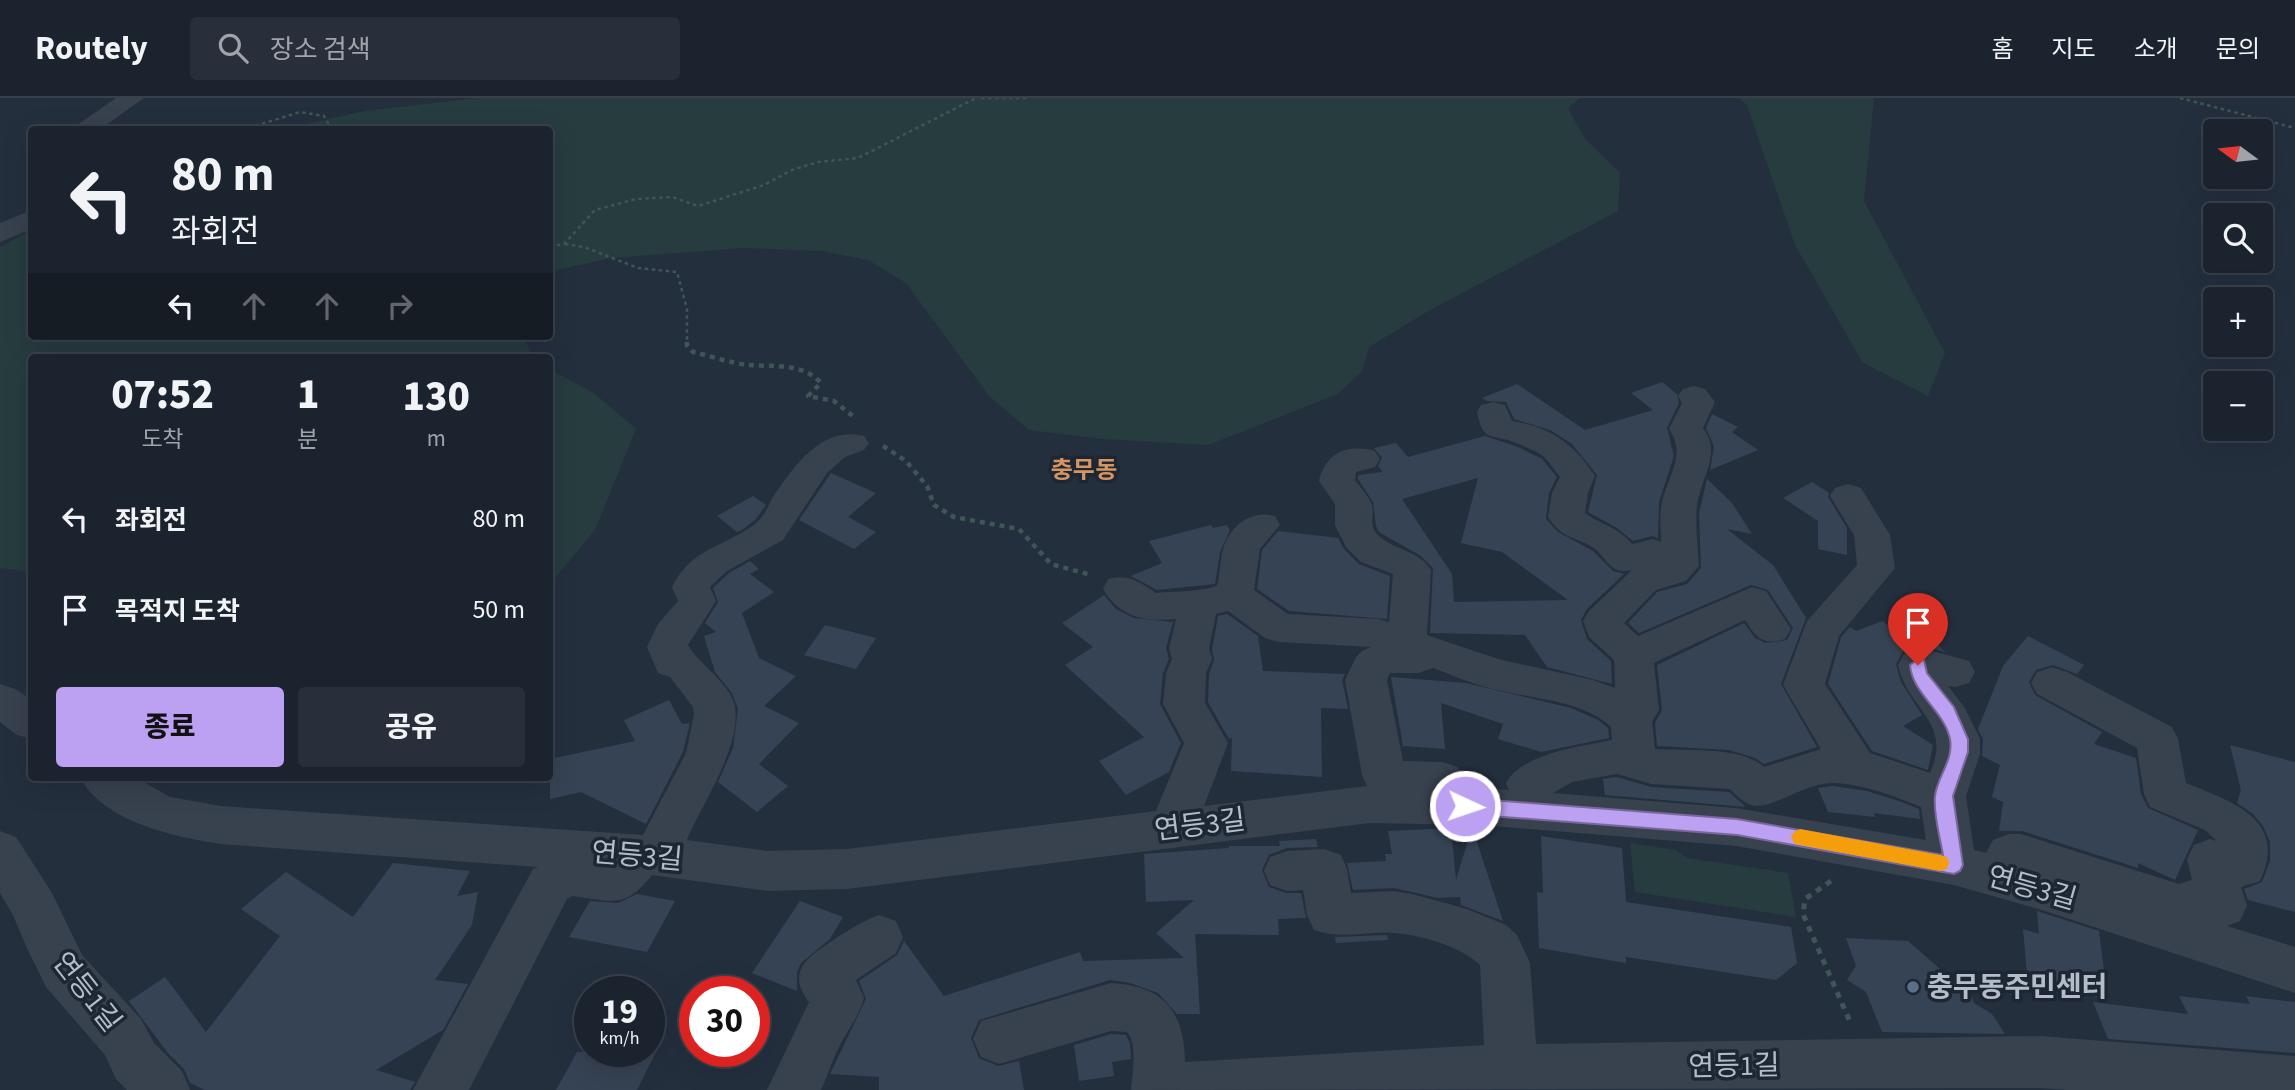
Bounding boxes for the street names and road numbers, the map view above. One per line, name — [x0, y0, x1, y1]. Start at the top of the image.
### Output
street label: 연등3길 — [1152, 800, 1248, 850]
street label: 연등3길 — [590, 832, 684, 880]
street label: 연등3길 — [1983, 856, 2081, 920]
street label: 연등1길 — [43, 944, 131, 1040]
street label: 연등1길 — [1688, 1045, 1780, 1087]

